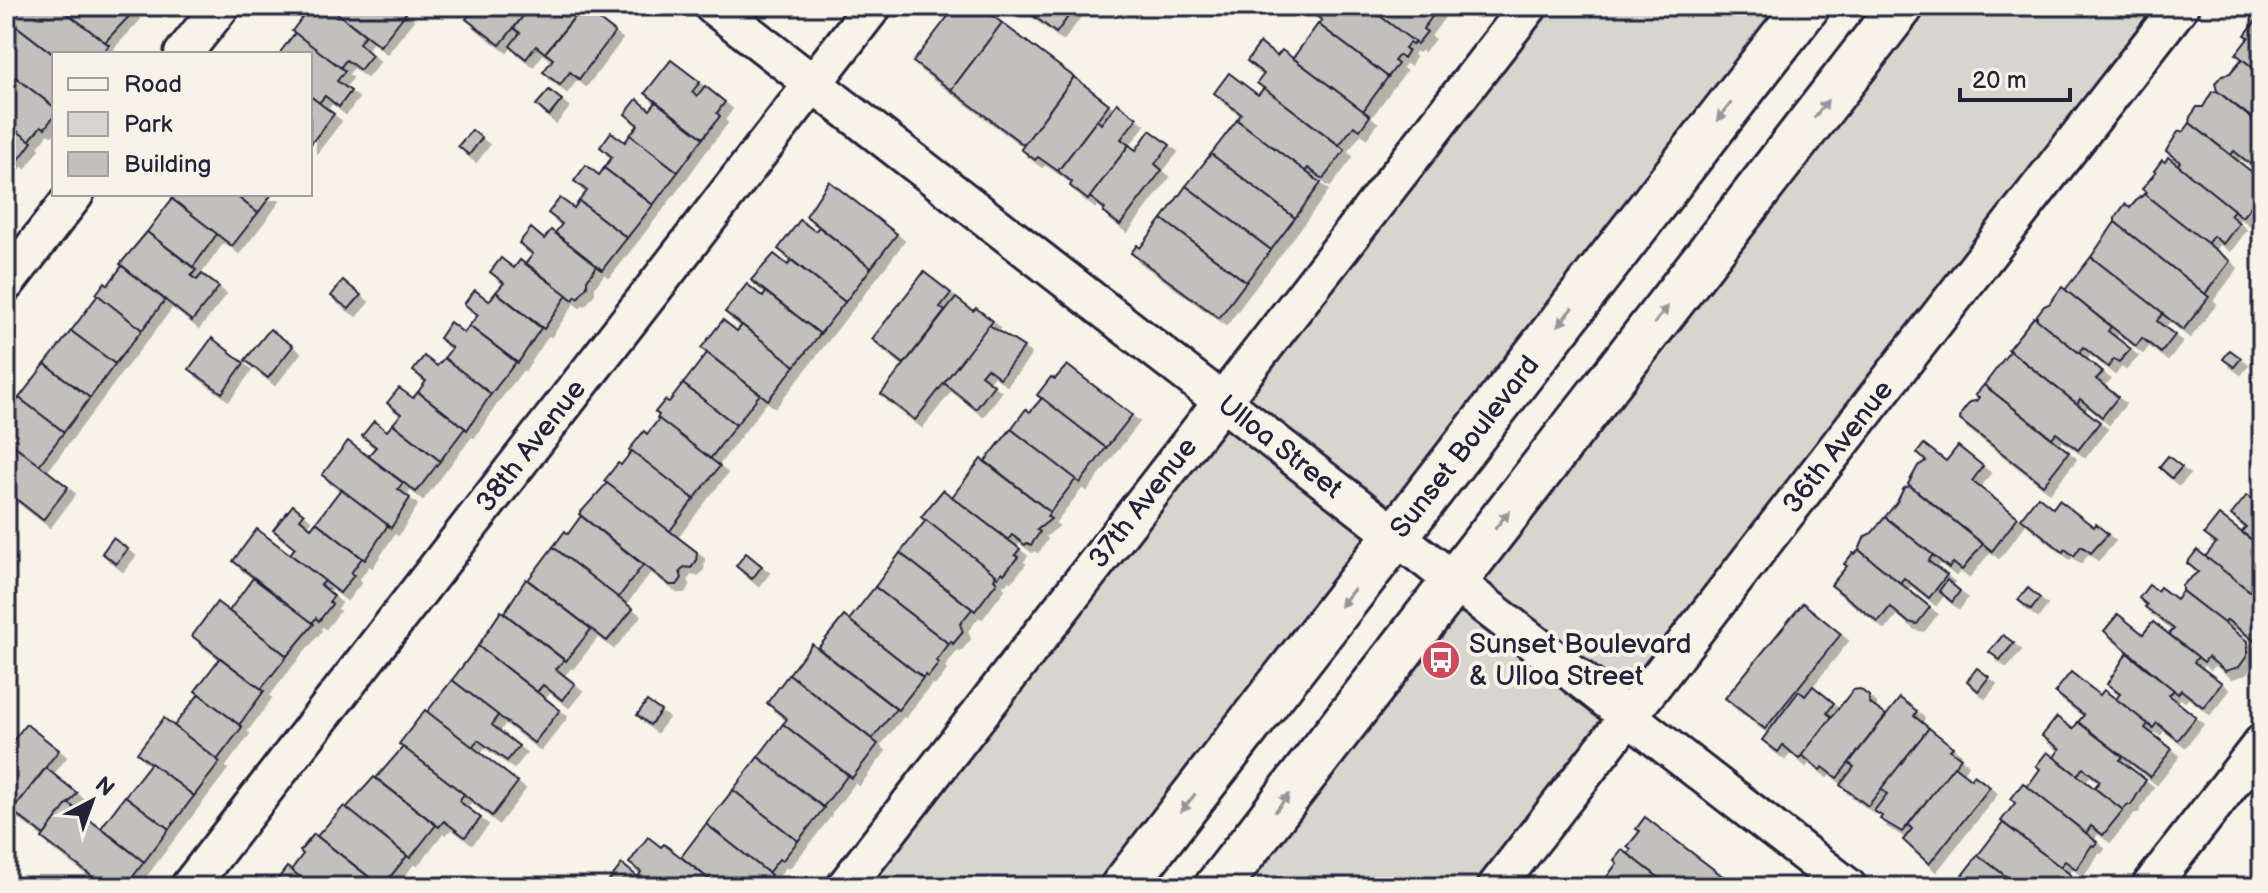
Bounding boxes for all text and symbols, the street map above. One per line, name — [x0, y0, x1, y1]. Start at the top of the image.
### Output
legend — [52, 52, 312, 196]
scale bar — [1960, 52, 2070, 102]
text: 20 m — [1972, 66, 2027, 95]
text: Road — [124, 70, 182, 99]
one-way arrow — [1812, 99, 1828, 119]
one-way arrow — [1717, 102, 1733, 122]
text: Park — [124, 110, 172, 139]
text: Building — [124, 150, 211, 179]
one-way arrow — [1653, 304, 1669, 325]
one-way arrow — [1558, 307, 1574, 327]
street label: Sunset Boulevard — [1384, 349, 1546, 545]
street label: 38th Avenue — [469, 373, 593, 519]
street label: 36th Avenue — [1776, 374, 1900, 520]
street label: Ulloa Street — [1211, 388, 1349, 506]
street label: 37th Avenue — [1082, 431, 1204, 575]
one-way arrow — [1493, 510, 1509, 530]
one-way arrow — [1340, 588, 1356, 608]
place label: Sunset Boulevard & Ulloa Street — [1469, 628, 1691, 693]
bus stop icon: Sunset Boulevard & Ulloa Street — [1420, 639, 1462, 681]
north arrow — [52, 761, 132, 841]
text: N — [89, 771, 119, 803]
one-way arrow — [1180, 793, 1196, 813]
one-way arrow — [1274, 793, 1290, 813]

